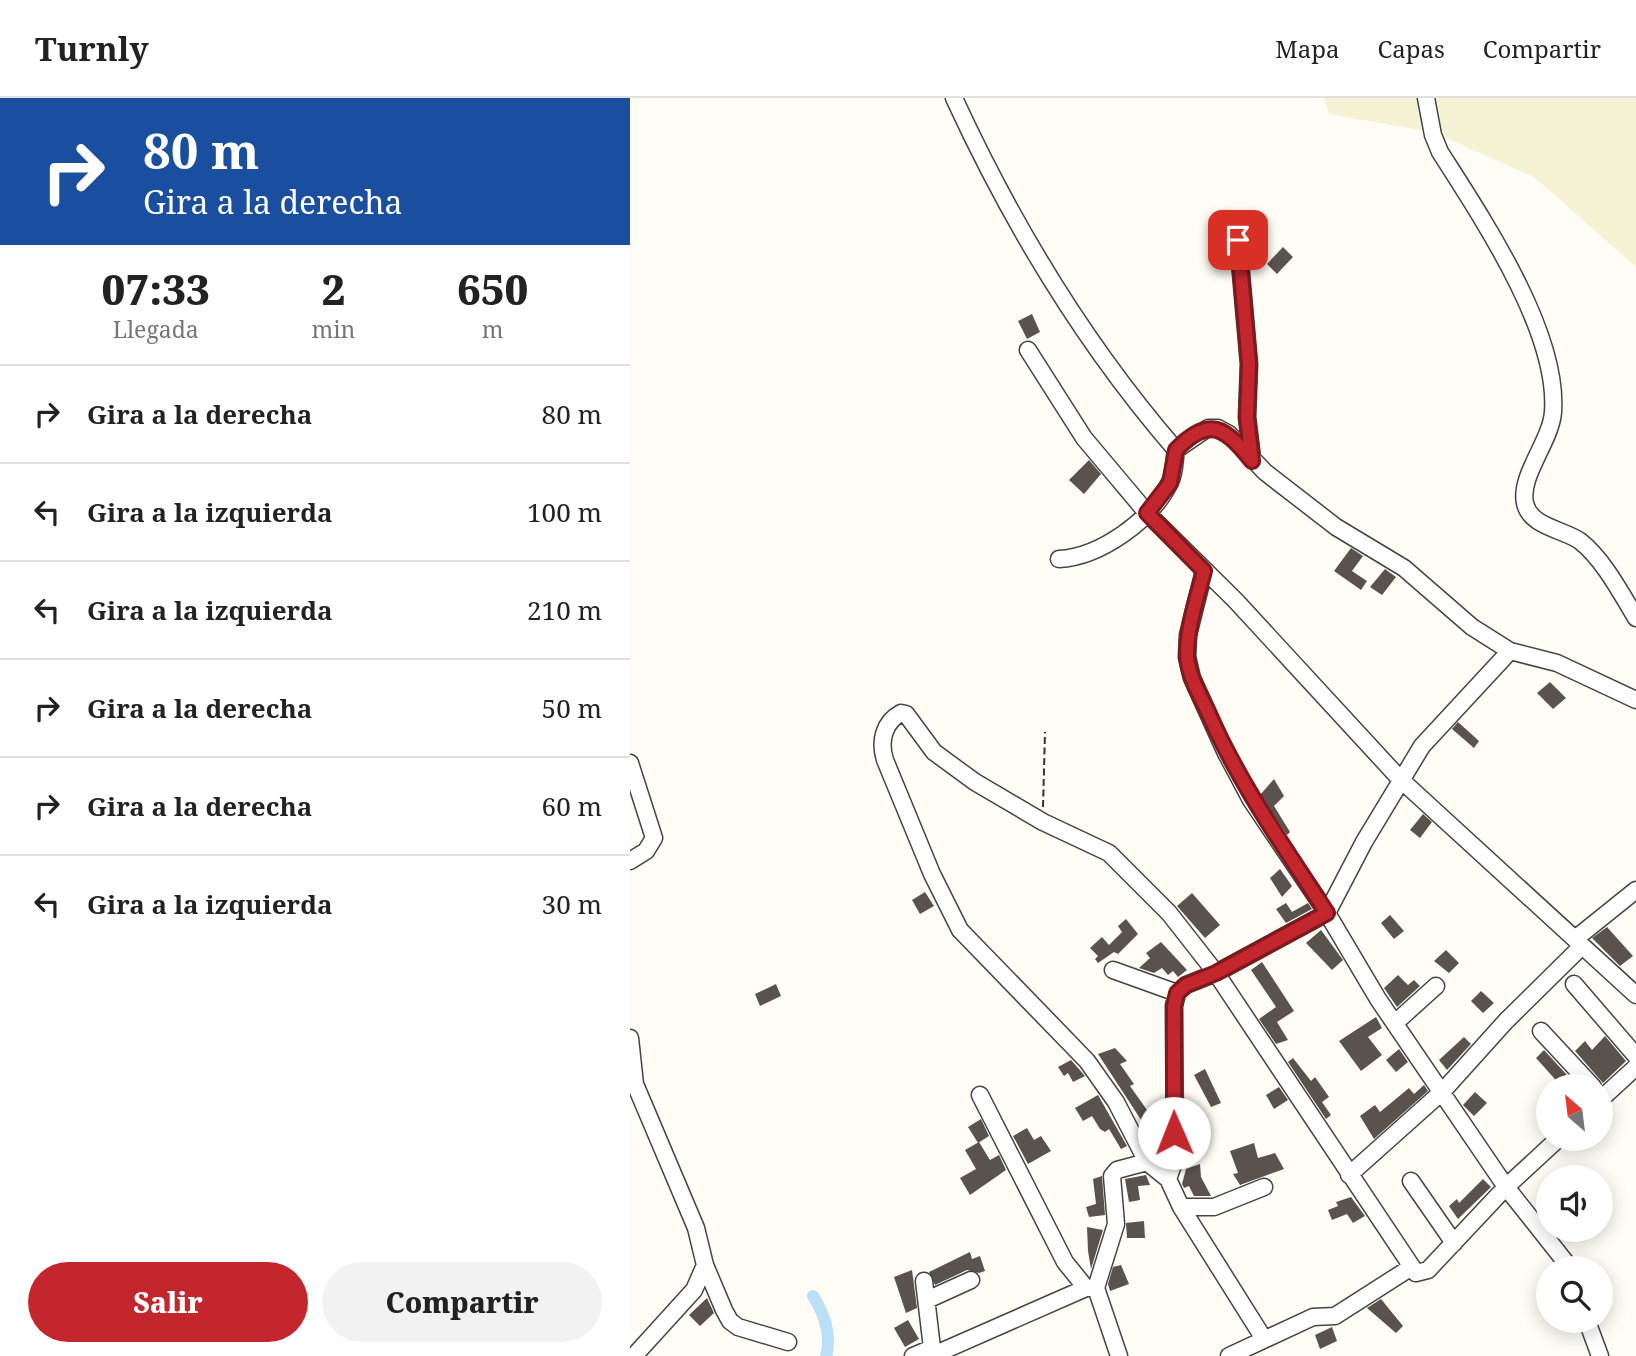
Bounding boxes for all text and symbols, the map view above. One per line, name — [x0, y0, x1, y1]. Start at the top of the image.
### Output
text: Turnly — [35, 26, 149, 71]
text: Mapa — [1275, 32, 1339, 65]
text: Capas — [1377, 32, 1445, 65]
text: Compartir — [1483, 32, 1601, 65]
text: 80 m — [143, 117, 259, 183]
icon: right — [28, 126, 119, 217]
text: Gira a la derecha — [143, 180, 403, 223]
pin — [1208, 210, 1268, 270]
icon: arrive — [1219, 221, 1257, 259]
text: 07:33 — [102, 260, 210, 317]
text: 2 — [322, 260, 345, 317]
text: 650 — [457, 260, 528, 317]
text: Llegada — [113, 313, 199, 345]
text: min — [311, 313, 355, 345]
text: m — [482, 313, 504, 345]
icon: right — [28, 395, 66, 433]
text: Gira a la derecha — [87, 396, 312, 432]
text: 80 m — [542, 396, 602, 432]
icon: left — [28, 493, 66, 531]
text: Gira a la izquierda — [87, 494, 333, 530]
text: 100 m — [527, 494, 602, 530]
icon: left — [28, 591, 66, 629]
text: Gira a la izquierda — [87, 592, 333, 628]
text: 210 m — [527, 592, 602, 628]
icon: right — [28, 689, 66, 727]
text: Gira a la derecha — [87, 690, 312, 726]
text: 50 m — [542, 690, 602, 726]
icon: right — [28, 787, 66, 825]
text: Gira a la derecha — [87, 788, 312, 824]
text: 60 m — [542, 788, 602, 824]
icon: left — [28, 885, 66, 923]
text: Gira a la izquierda — [87, 886, 333, 922]
text: 30 m — [542, 886, 602, 922]
north arrow — [1536, 1074, 1614, 1152]
map controls — [1536, 1074, 1613, 1333]
position arrow — [1137, 1096, 1211, 1170]
button: sound — [1536, 1165, 1613, 1242]
button: search — [1536, 1256, 1613, 1333]
button: Salir — [28, 1262, 308, 1342]
button: Compartir — [322, 1262, 602, 1342]

